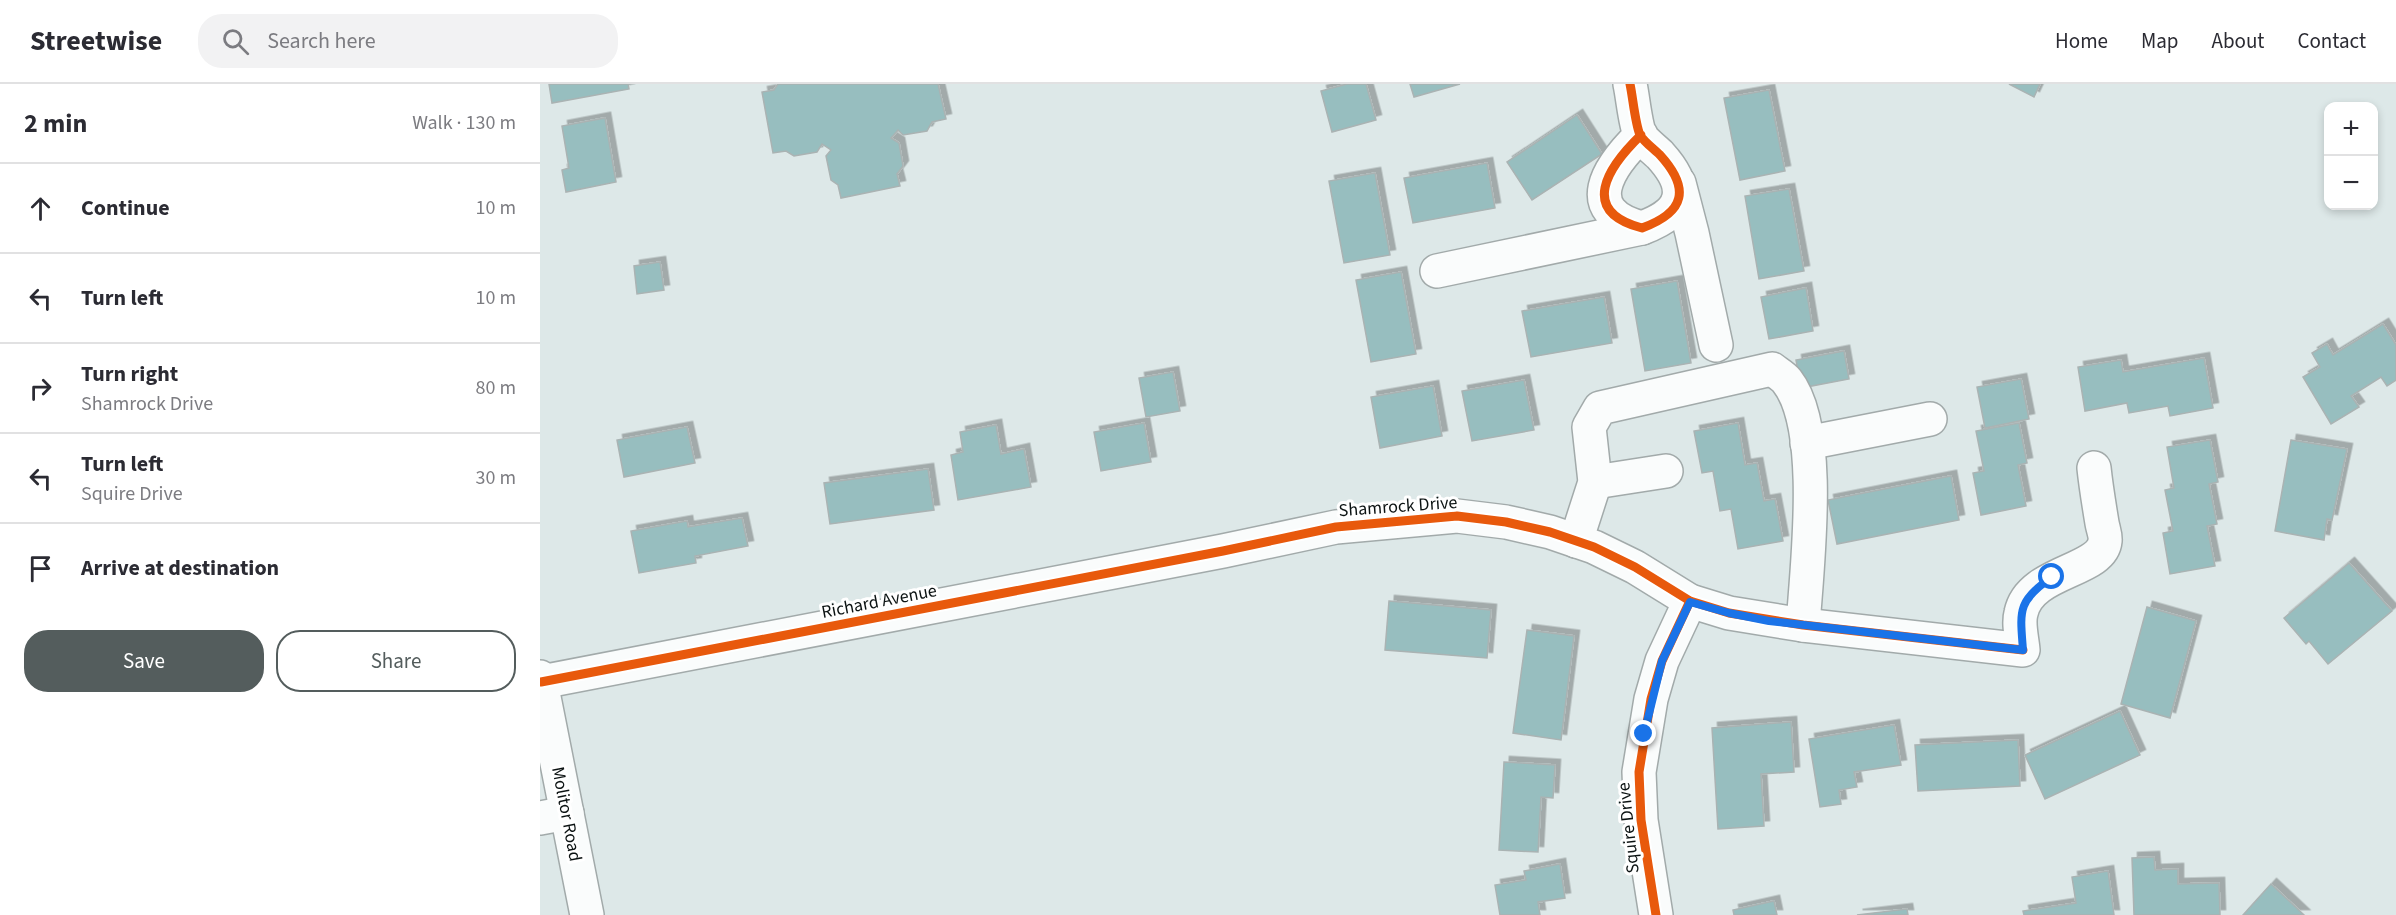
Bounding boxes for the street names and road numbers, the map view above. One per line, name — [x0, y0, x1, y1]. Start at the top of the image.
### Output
street label: Shamrock Drive — [1338, 490, 1458, 523]
street label: Richard Avenue — [819, 578, 939, 625]
street label: Molitor Road — [545, 765, 588, 864]
street label: Squire Drive — [1611, 781, 1646, 875]

